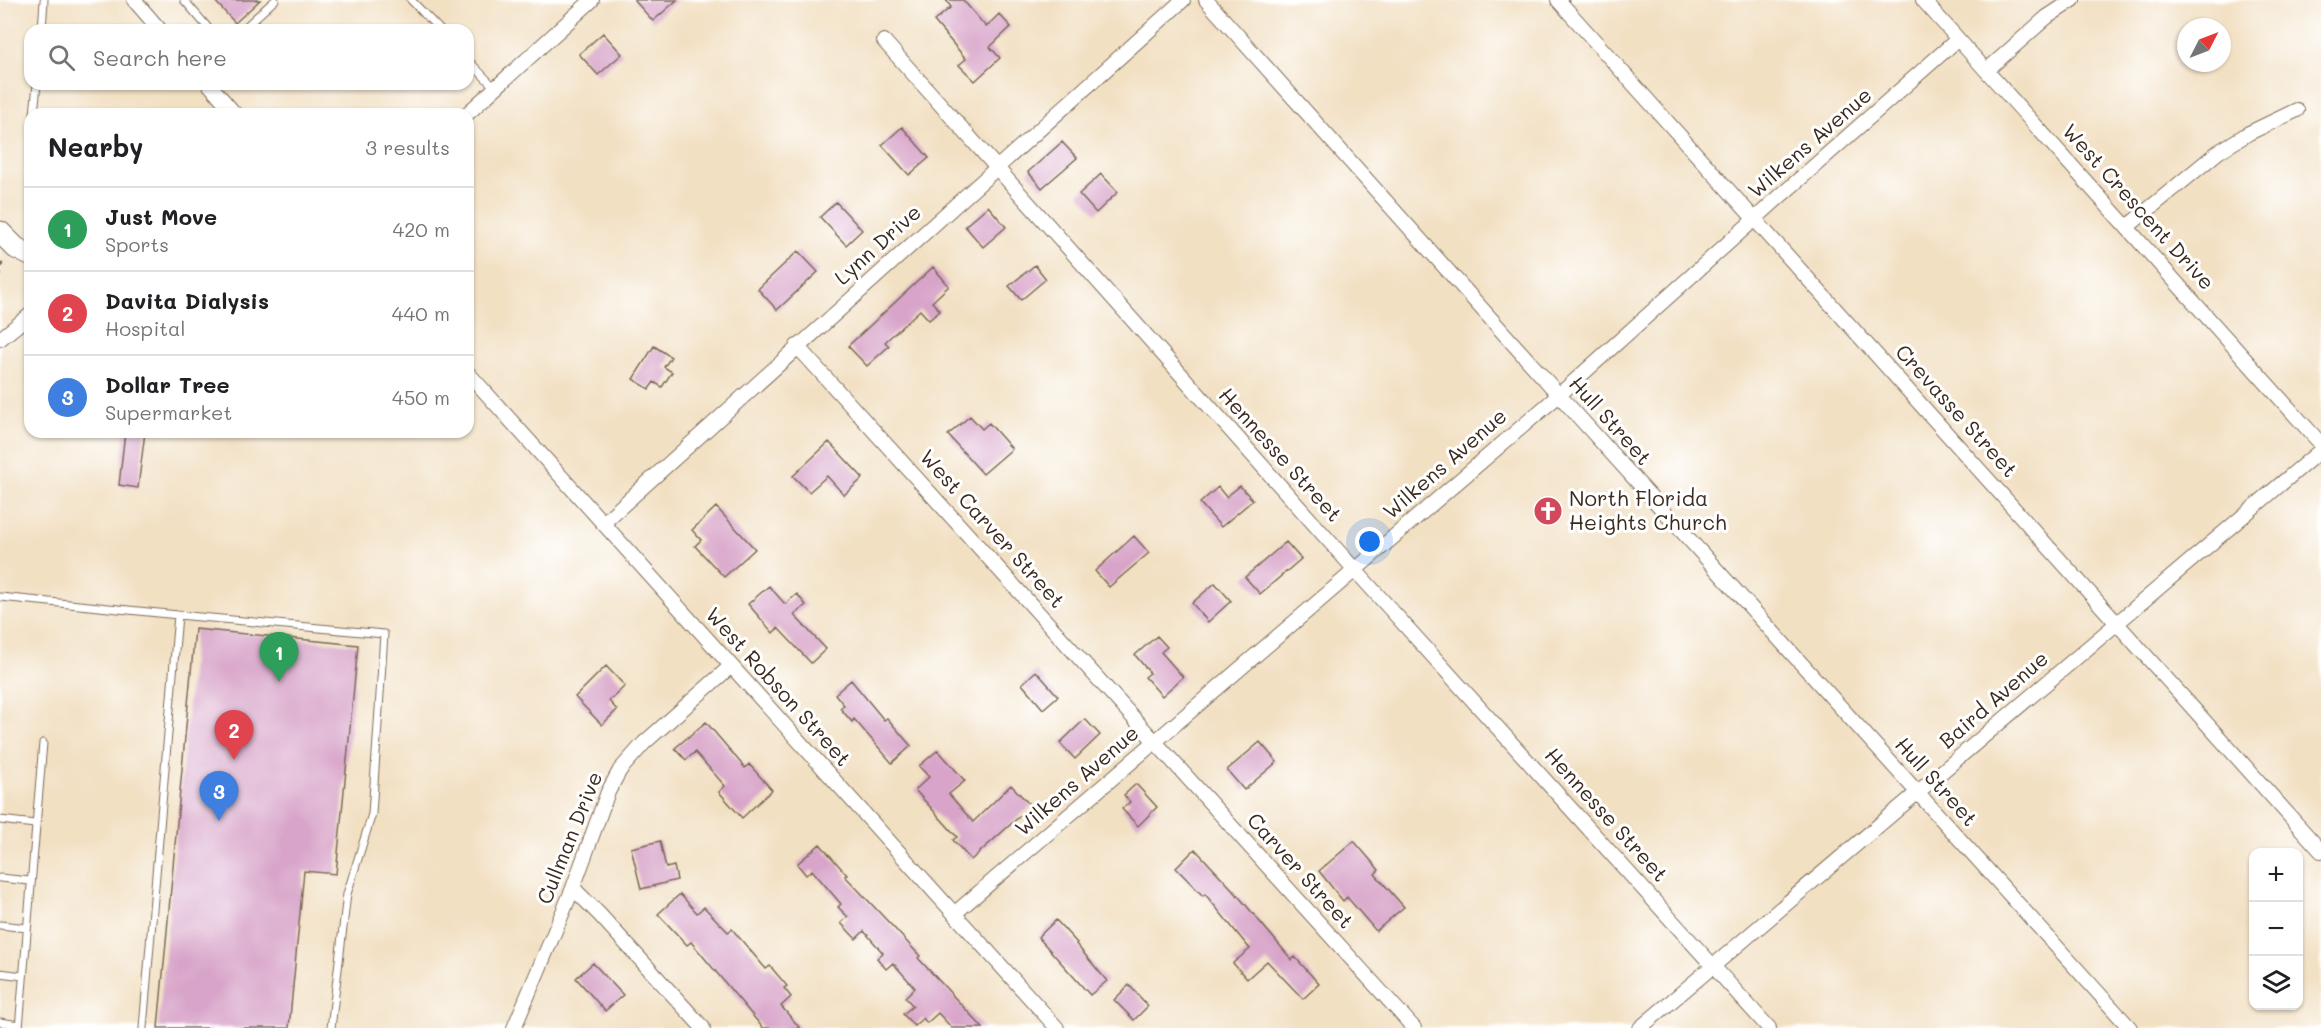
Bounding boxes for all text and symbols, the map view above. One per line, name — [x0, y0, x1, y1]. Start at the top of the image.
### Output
north arrow — [2177, 18, 2231, 72]
search box — [24, 24, 474, 90]
icon: search — [45, 41, 78, 74]
text: Search here — [93, 43, 227, 72]
street label: Wilkens Avenue — [1741, 81, 1877, 203]
street label: West Crescent Drive — [2057, 117, 2221, 295]
text: Nearby — [48, 130, 143, 164]
text: 3 results — [365, 134, 450, 160]
street label: Lynn Drive — [828, 198, 926, 290]
text: Just Move — [105, 202, 217, 231]
text: 1 — [63, 216, 72, 242]
text: 420 m — [392, 216, 450, 242]
text: Sports — [105, 231, 169, 257]
text: Davita Dialysis — [105, 286, 269, 315]
text: 2 — [62, 300, 73, 326]
text: 440 m — [392, 300, 450, 326]
text: Hospital — [105, 315, 186, 341]
street label: Crevasse Street — [1890, 338, 2024, 482]
text: Dollar Tree — [105, 370, 230, 399]
street label: Hull Street — [1564, 370, 1658, 470]
street label: Hennesse Street — [1214, 381, 1348, 527]
text: 3 — [62, 384, 74, 410]
text: 450 m — [392, 384, 450, 410]
text: Supermarket — [105, 399, 232, 425]
street label: Wilkens Avenue — [1376, 402, 1512, 524]
street label: West Carver Street — [915, 443, 1072, 613]
place label: North Florida Heights Church — [1569, 484, 1727, 535]
church icon: North Florida Heights Church — [1532, 495, 1564, 527]
your location — [1355, 527, 1384, 556]
street label: West Robson Street — [701, 601, 858, 771]
pin: 1 — [260, 632, 298, 682]
street label: Baird Avenue — [1933, 644, 2053, 754]
pin: 2 — [214, 710, 254, 760]
street label: Wilkens Avenue — [1008, 719, 1144, 841]
street label: Hull Street — [1890, 731, 1984, 831]
street label: Hennesse Street — [1540, 741, 1674, 887]
street label: Cullman Drive — [530, 767, 607, 908]
pin: 3 — [200, 772, 238, 821]
street label: Carver Street — [1242, 806, 1360, 934]
map controls — [2249, 848, 2303, 1010]
button: + — [2249, 848, 2303, 902]
button: − — [2249, 902, 2303, 956]
button: layers — [2249, 956, 2303, 1010]

